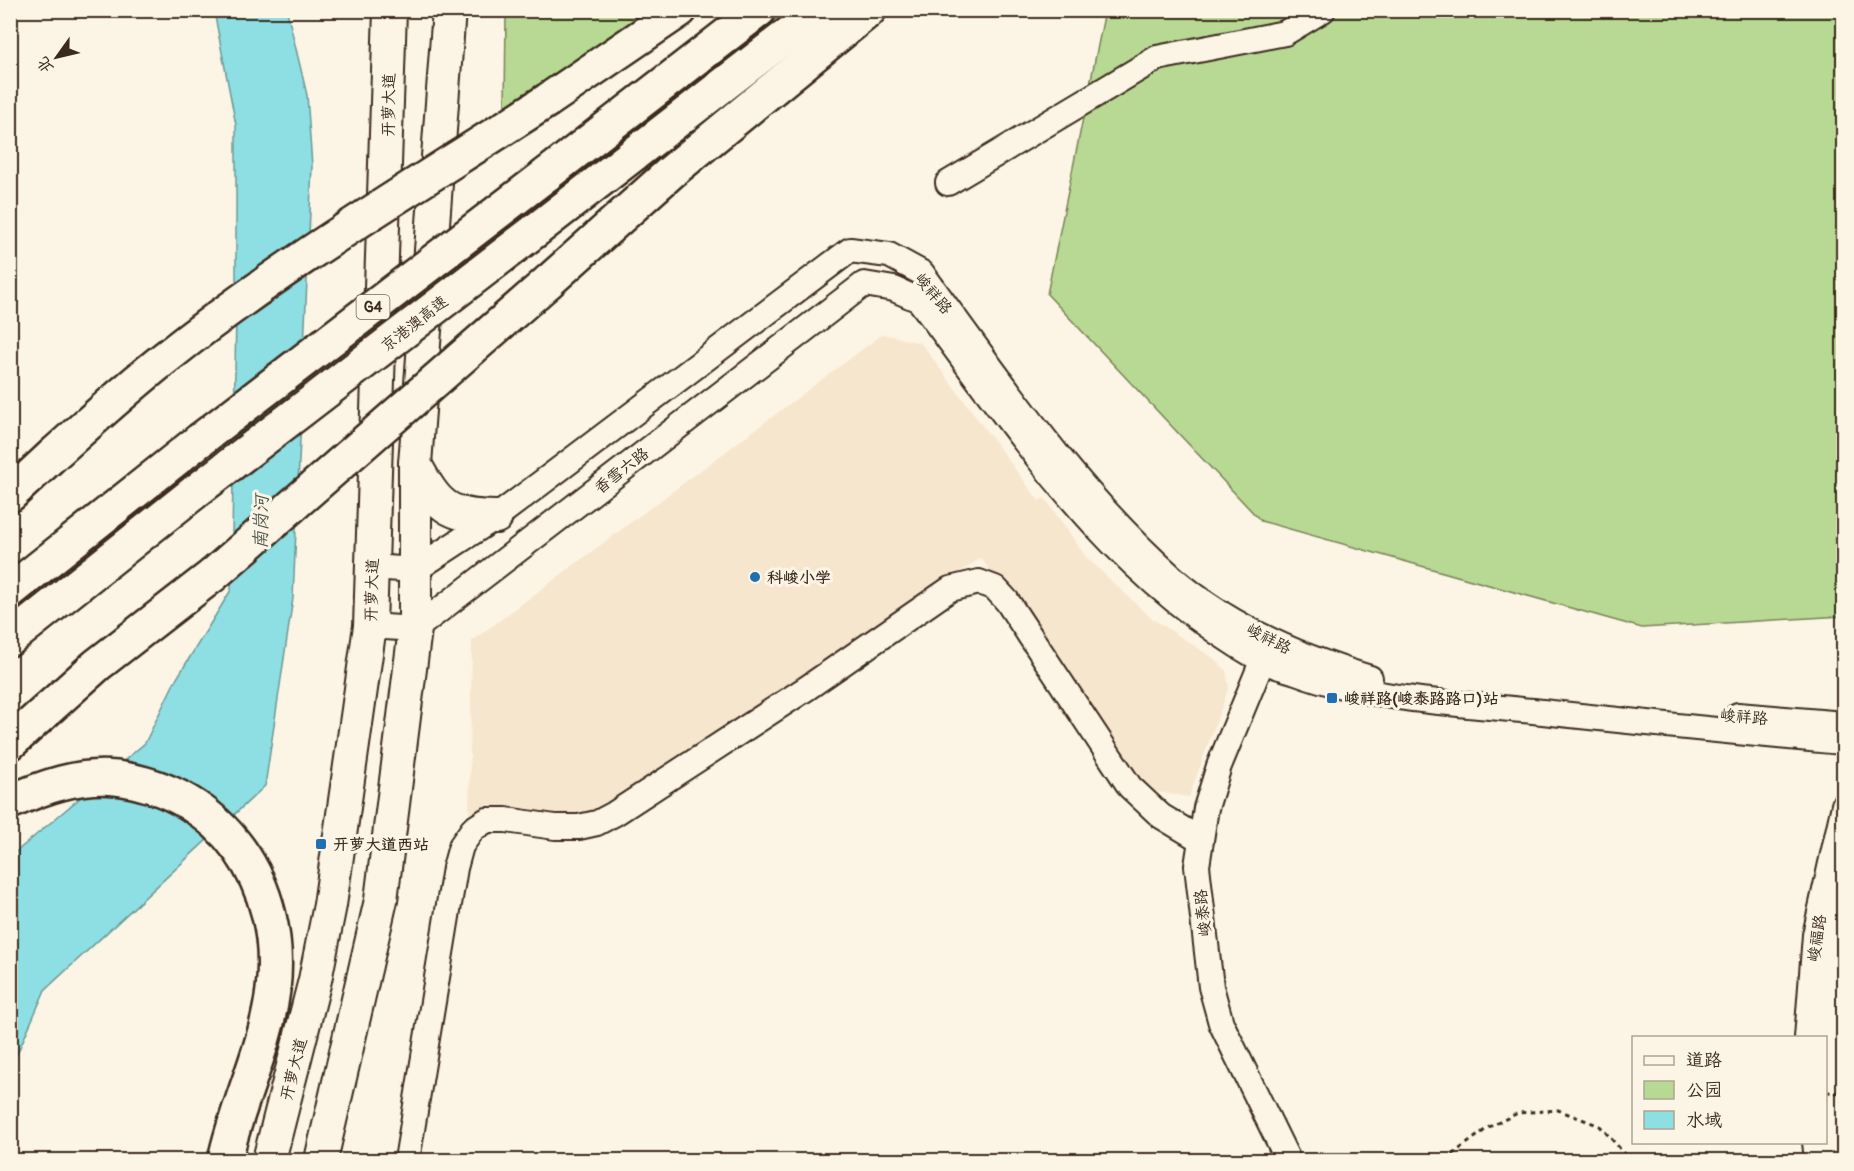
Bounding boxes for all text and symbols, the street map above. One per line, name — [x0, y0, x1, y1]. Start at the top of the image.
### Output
north arrow — [27, 27, 87, 87]
text: 北 — [33, 53, 58, 77]
street label: 开萝大道 — [378, 73, 400, 137]
street label: 峻祥路 — [910, 269, 956, 318]
street label: 京港澳高速 — [377, 291, 452, 356]
road number: G4 — [356, 295, 389, 319]
street label: 香雪六路 — [590, 443, 653, 498]
water label: 南岗河 — [250, 492, 274, 549]
street label: 开萝大道 — [361, 558, 383, 622]
place label: 科峻小学 — [767, 568, 831, 588]
marker: 科峻小学 — [748, 570, 762, 584]
street label: 峻祥路 — [1243, 619, 1294, 659]
place label: 峻祥路(峻泰路路口)站 — [1344, 689, 1499, 709]
marker: 峻祥路(峻泰路路口)站 — [1325, 691, 1339, 705]
street label: 峻祥路 — [1719, 705, 1769, 729]
place label: 开萝大道西站 — [333, 835, 429, 855]
marker: 开萝大道西站 — [314, 837, 328, 851]
street label: 峻泰路 — [1191, 888, 1215, 938]
street label: 峻福路 — [1803, 913, 1831, 963]
street label: 开萝大道 — [277, 1036, 311, 1103]
legend — [1632, 1036, 1827, 1144]
text: 道路 — [1686, 1049, 1722, 1072]
text: 公园 — [1686, 1079, 1722, 1102]
text: 水域 — [1686, 1109, 1722, 1132]

